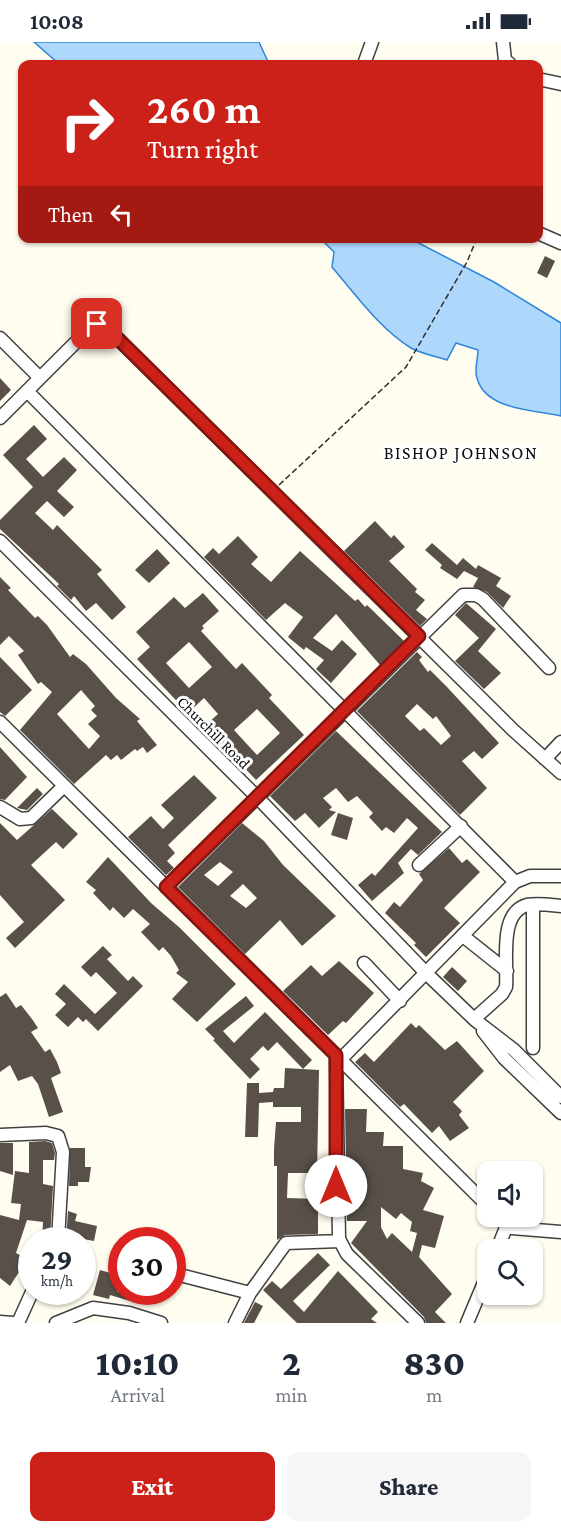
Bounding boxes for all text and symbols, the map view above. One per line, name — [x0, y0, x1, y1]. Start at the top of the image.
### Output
text: 10:08 — [30, 9, 84, 34]
icon: right — [48, 84, 126, 162]
text: 260 m — [147, 85, 261, 132]
text: Turn right — [147, 134, 258, 164]
icon: left — [105, 198, 138, 231]
text: Then — [48, 202, 93, 227]
pin — [71, 298, 122, 349]
icon: arrive — [80, 307, 113, 340]
district label: BISHOP JOHNSON — [384, 443, 538, 463]
street label: Churchill Road — [174, 693, 254, 772]
position arrow — [304, 1154, 368, 1218]
map controls — [477, 1161, 543, 1305]
button: sound — [477, 1161, 543, 1227]
speed limit sign: 30 — [108, 1227, 186, 1305]
button: search — [477, 1239, 543, 1305]
text: 29 — [41, 1242, 73, 1275]
text: km/h — [41, 1273, 73, 1289]
text: 10:10 — [96, 1343, 180, 1383]
text: 2 — [282, 1343, 301, 1383]
text: 830 — [403, 1343, 465, 1383]
text: Arrival — [110, 1384, 165, 1406]
text: min — [275, 1384, 307, 1406]
text: m — [426, 1384, 442, 1406]
button: Exit — [30, 1452, 275, 1521]
button: Share — [287, 1452, 531, 1521]

